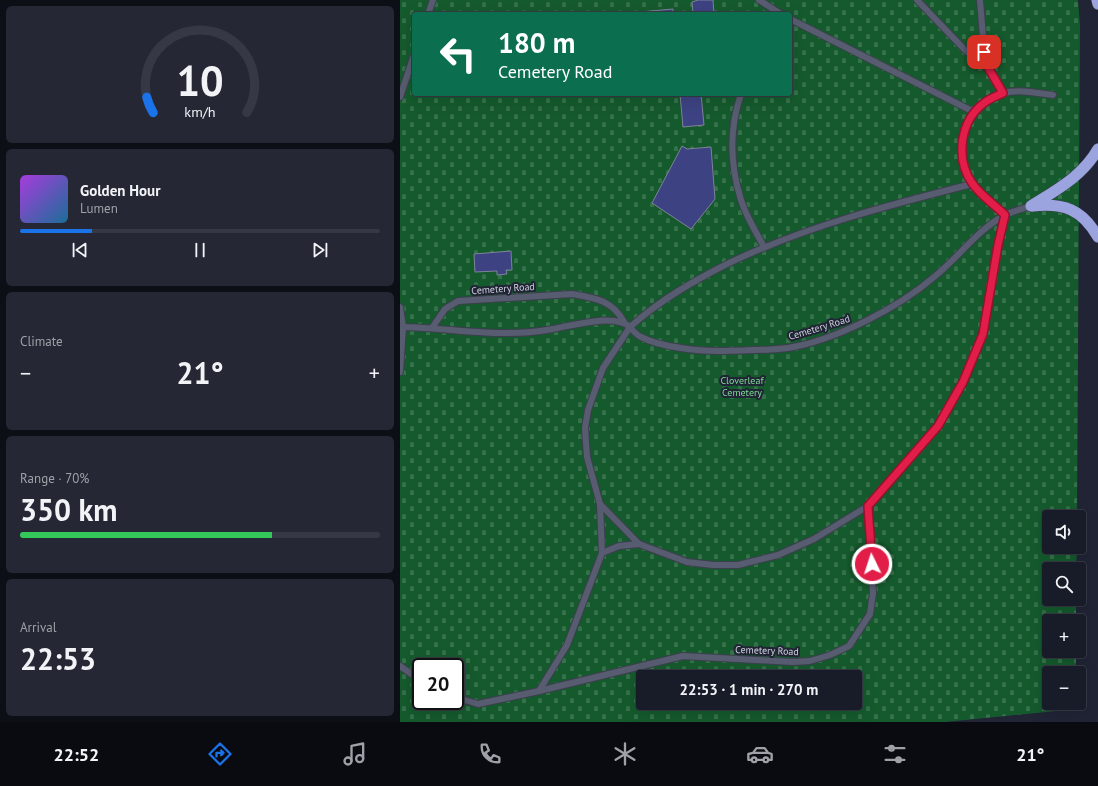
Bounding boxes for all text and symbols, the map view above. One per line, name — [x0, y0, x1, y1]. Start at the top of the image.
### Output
text: 180 m — [498, 24, 575, 61]
icon: left — [432, 28, 484, 80]
pin — [967, 35, 1001, 69]
icon: arrive — [973, 41, 995, 63]
text: 10 — [176, 53, 224, 106]
text: Cemetery Road — [498, 60, 612, 83]
text: km/h — [184, 101, 216, 120]
text: Golden Hour — [80, 181, 160, 200]
text: Lumen — [80, 200, 118, 217]
icon: previous — [69, 239, 91, 261]
icon: pause — [189, 239, 211, 261]
icon: next — [309, 239, 331, 261]
street label: Cemetery Road — [471, 280, 535, 297]
street label: Cemetery Road — [787, 312, 851, 343]
text: Climate — [20, 333, 63, 350]
text: 21° — [176, 353, 224, 392]
text: − — [20, 359, 31, 387]
text: + — [369, 359, 380, 387]
park label: Cloverleaf Cemetery — [720, 374, 764, 399]
text: Range · 70% — [20, 470, 89, 487]
text: 350 km — [20, 490, 118, 529]
map controls — [1042, 510, 1086, 710]
button: sound — [1042, 510, 1086, 554]
position arrow — [851, 543, 893, 585]
button: search — [1042, 562, 1086, 606]
button: + — [1042, 614, 1086, 658]
text: Arrival — [20, 619, 56, 636]
text: 22:53 — [20, 639, 96, 678]
street label: Cemetery Road — [735, 643, 799, 658]
speed limit sign: 20 — [412, 658, 464, 710]
button: − — [1042, 666, 1086, 710]
text: 22:53 · 1 min · 270 m — [680, 680, 818, 699]
icon: directions — [206, 740, 234, 768]
icon: music — [341, 740, 369, 768]
icon: phone — [476, 740, 504, 768]
icon: climate — [611, 740, 639, 768]
icon: car — [746, 740, 774, 768]
icon: filters — [881, 740, 909, 768]
text: 22:52 — [54, 743, 99, 766]
text: 21° — [1016, 743, 1044, 766]

